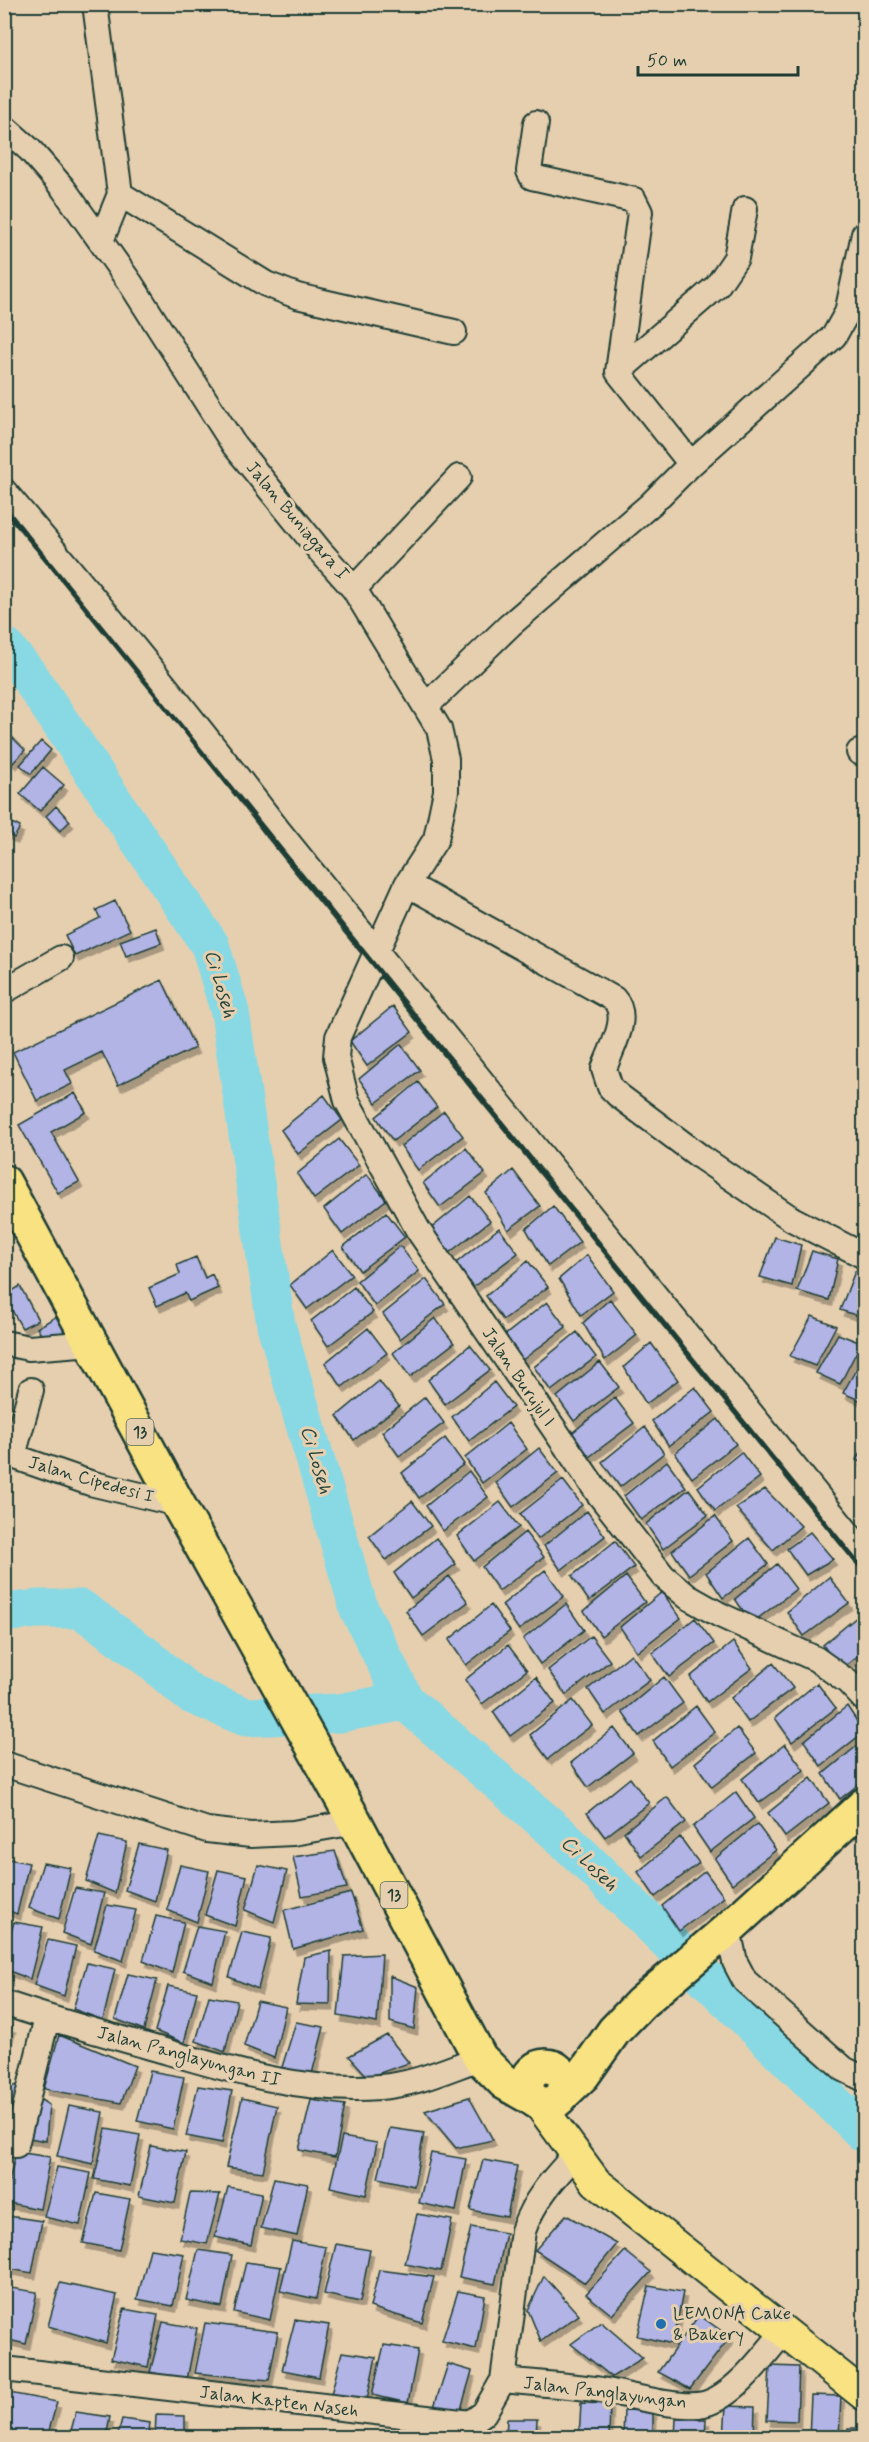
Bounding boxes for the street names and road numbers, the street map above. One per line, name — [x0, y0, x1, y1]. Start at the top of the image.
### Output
street label: Jalan Buniagara I — [239, 456, 354, 586]
street label: Jalan Burujul I — [476, 1323, 560, 1431]
road number: 13 — [126, 1419, 154, 1445]
street label: Jalan Cipedesi I — [25, 1451, 157, 1509]
road number: 13 — [380, 1882, 408, 1908]
street label: Jalan Panglayungan II — [94, 2021, 283, 2094]
street label: Jalan Panglayungan — [522, 2371, 688, 2416]
street label: Jalan Kapten Naseh — [198, 2380, 360, 2424]

